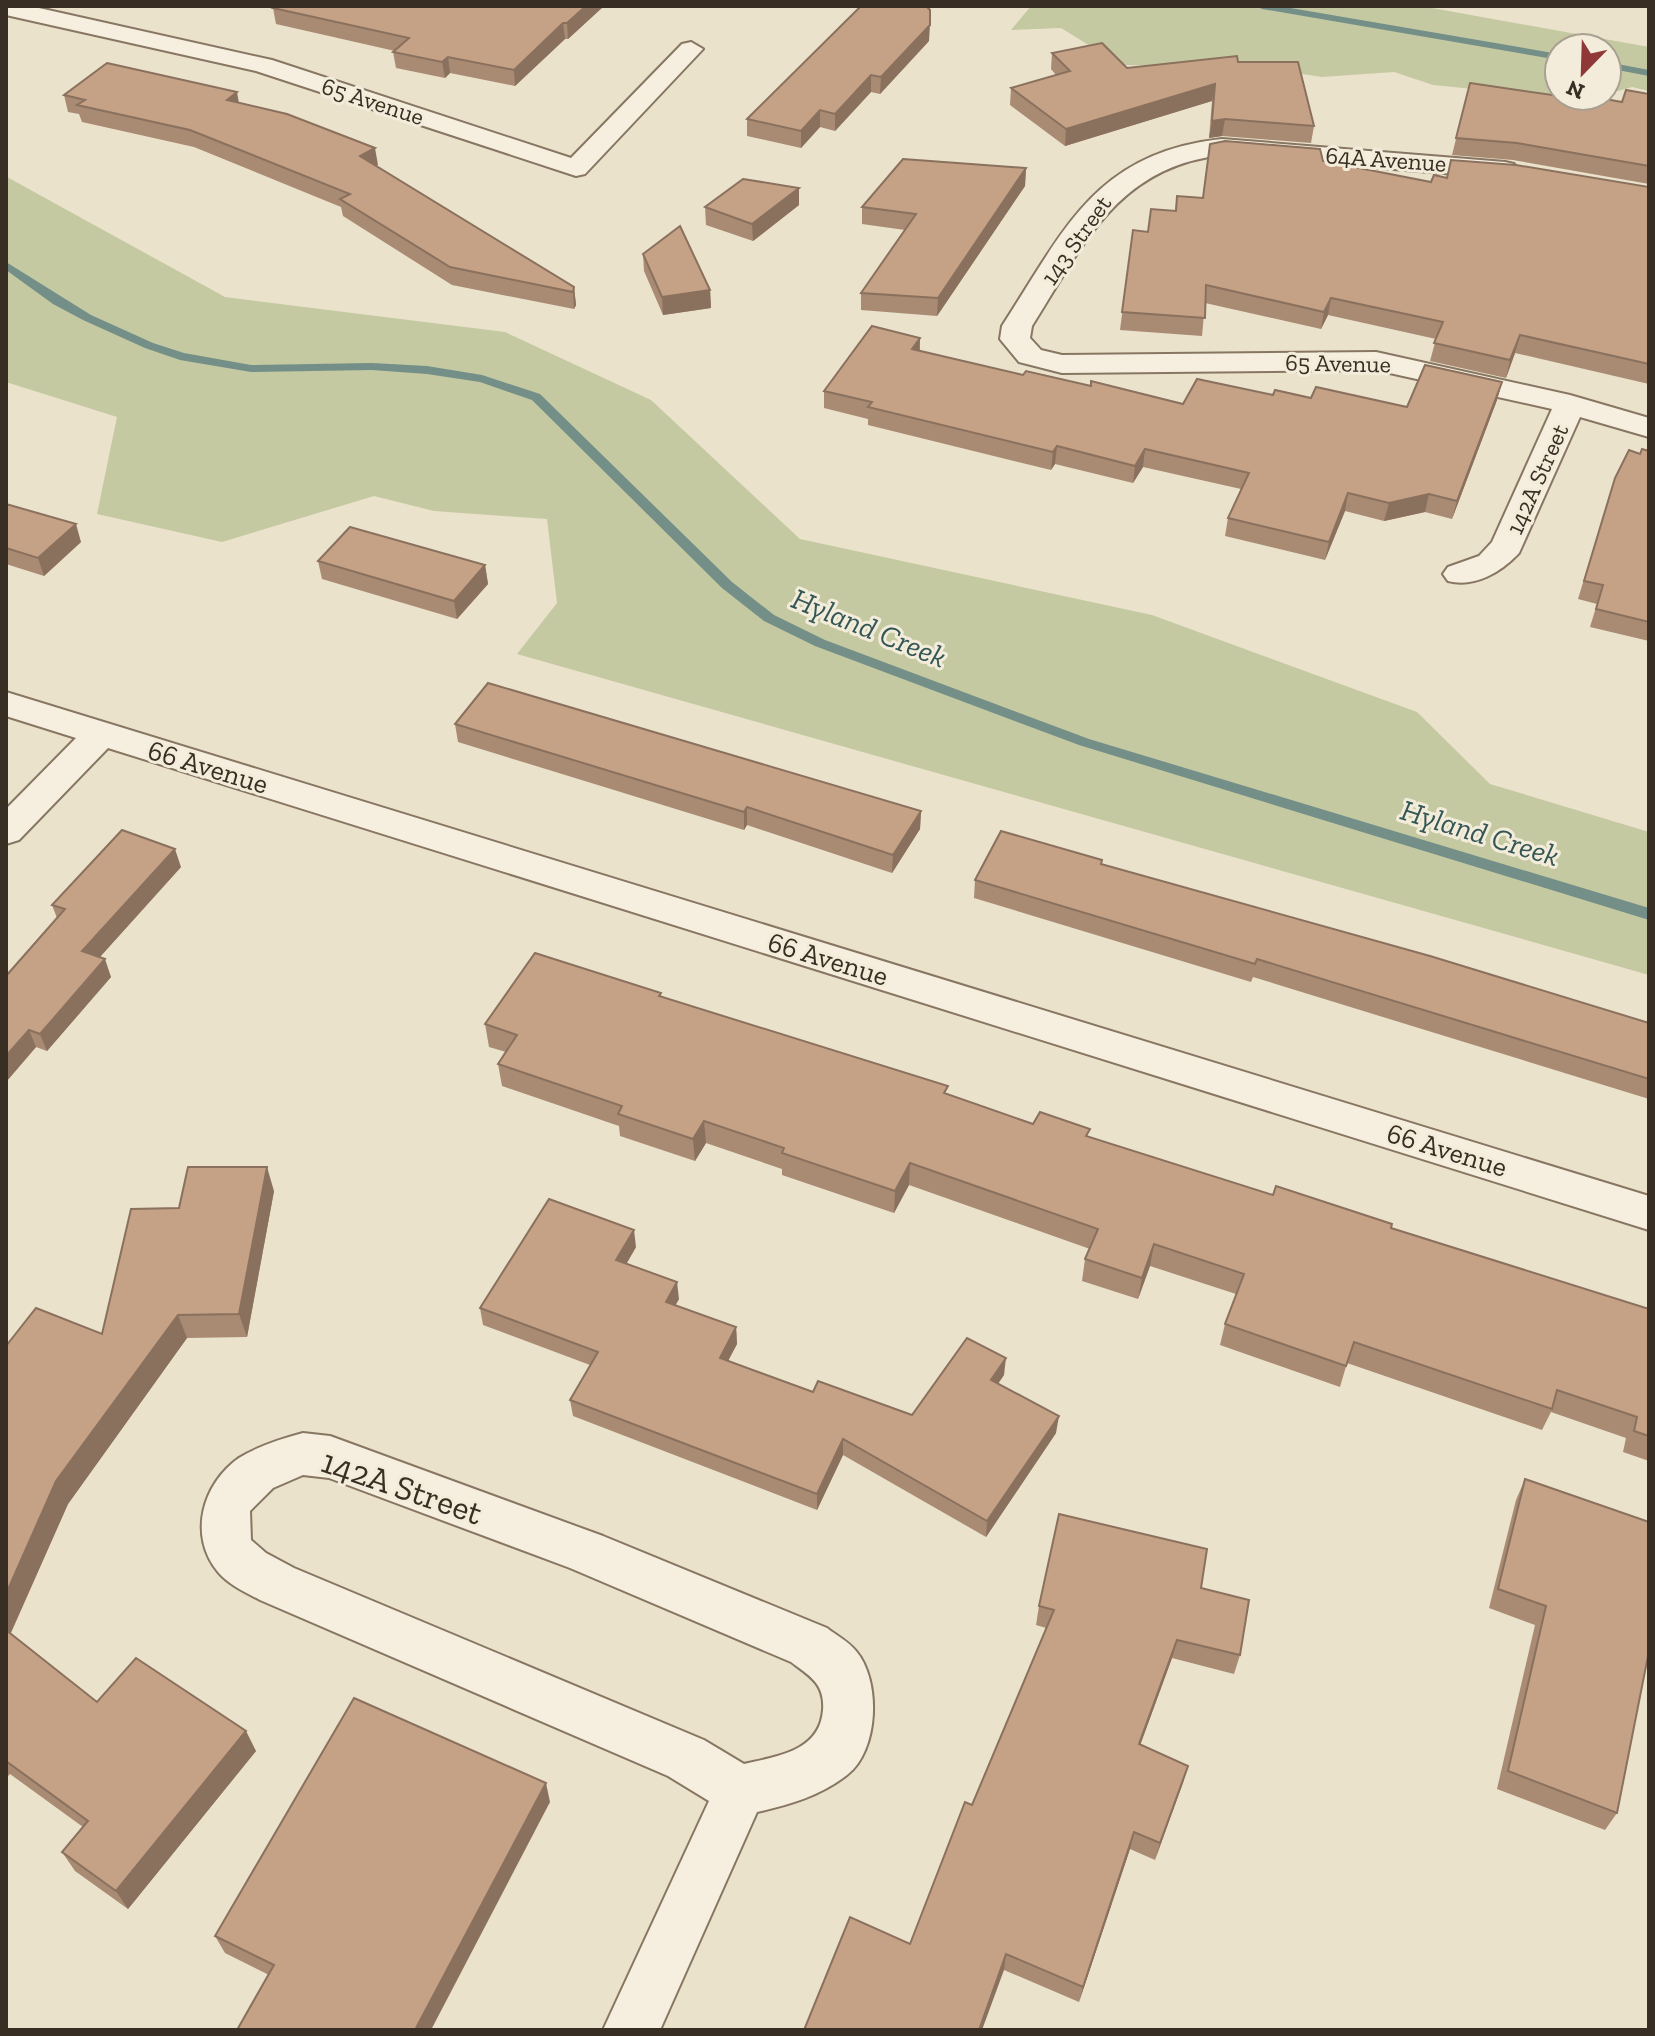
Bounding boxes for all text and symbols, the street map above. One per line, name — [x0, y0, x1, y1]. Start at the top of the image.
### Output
north arrow — [1543, 32, 1623, 112]
street label: 65 Avenue — [318, 71, 428, 131]
text: N — [1562, 74, 1588, 106]
street label: 64A Avenue — [1325, 140, 1447, 178]
street label: 143 Street — [1035, 190, 1117, 290]
street label: 65 Avenue — [1285, 348, 1391, 378]
street label: 142A Street — [1500, 419, 1574, 539]
water label: Hyland Creek — [786, 581, 952, 675]
street label: 66 Avenue — [144, 733, 272, 801]
water label: Hyland Creek — [1396, 792, 1564, 874]
street label: 66 Avenue — [764, 925, 892, 993]
street label: 66 Avenue — [1383, 1116, 1511, 1184]
street label: 142A Street — [316, 1440, 488, 1534]

